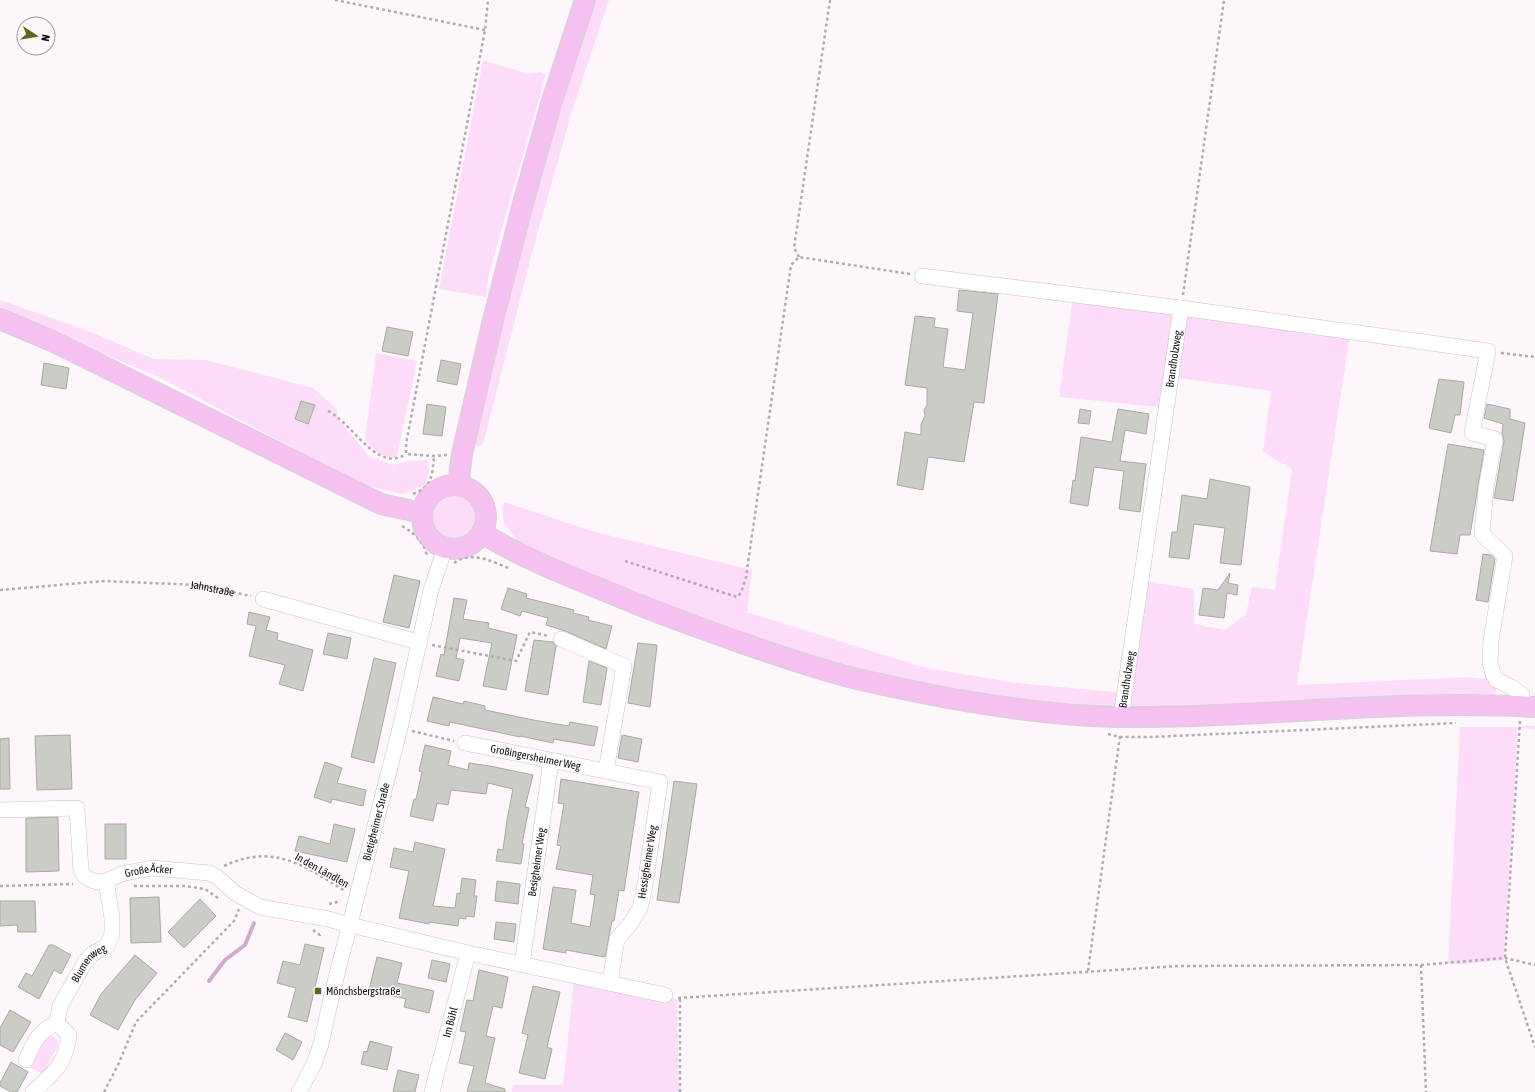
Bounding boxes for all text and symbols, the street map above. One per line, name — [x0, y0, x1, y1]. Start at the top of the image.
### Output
north arrow — [16, 16, 56, 56]
text: N — [39, 34, 52, 43]
street label: Brandholzweg — [1163, 329, 1184, 388]
street label: Jahnstraße — [190, 579, 235, 598]
street label: Brandholzweg — [1116, 650, 1137, 709]
street label: Großingersheimer Weg — [489, 742, 582, 772]
street label: Bietigheimer Straße — [360, 782, 392, 862]
street label: Hessigheimer Weg — [635, 824, 659, 900]
street label: Besigheimer Weg — [526, 827, 547, 897]
street label: In den Ländlen — [293, 850, 351, 890]
street label: Große Äcker — [124, 862, 174, 879]
street label: Blumenweg — [69, 942, 108, 984]
place label: Mönchsbergstraße — [326, 985, 400, 997]
marker: Mönchsbergstraße — [313, 986, 323, 996]
street label: Im Bühl — [440, 1006, 460, 1039]

